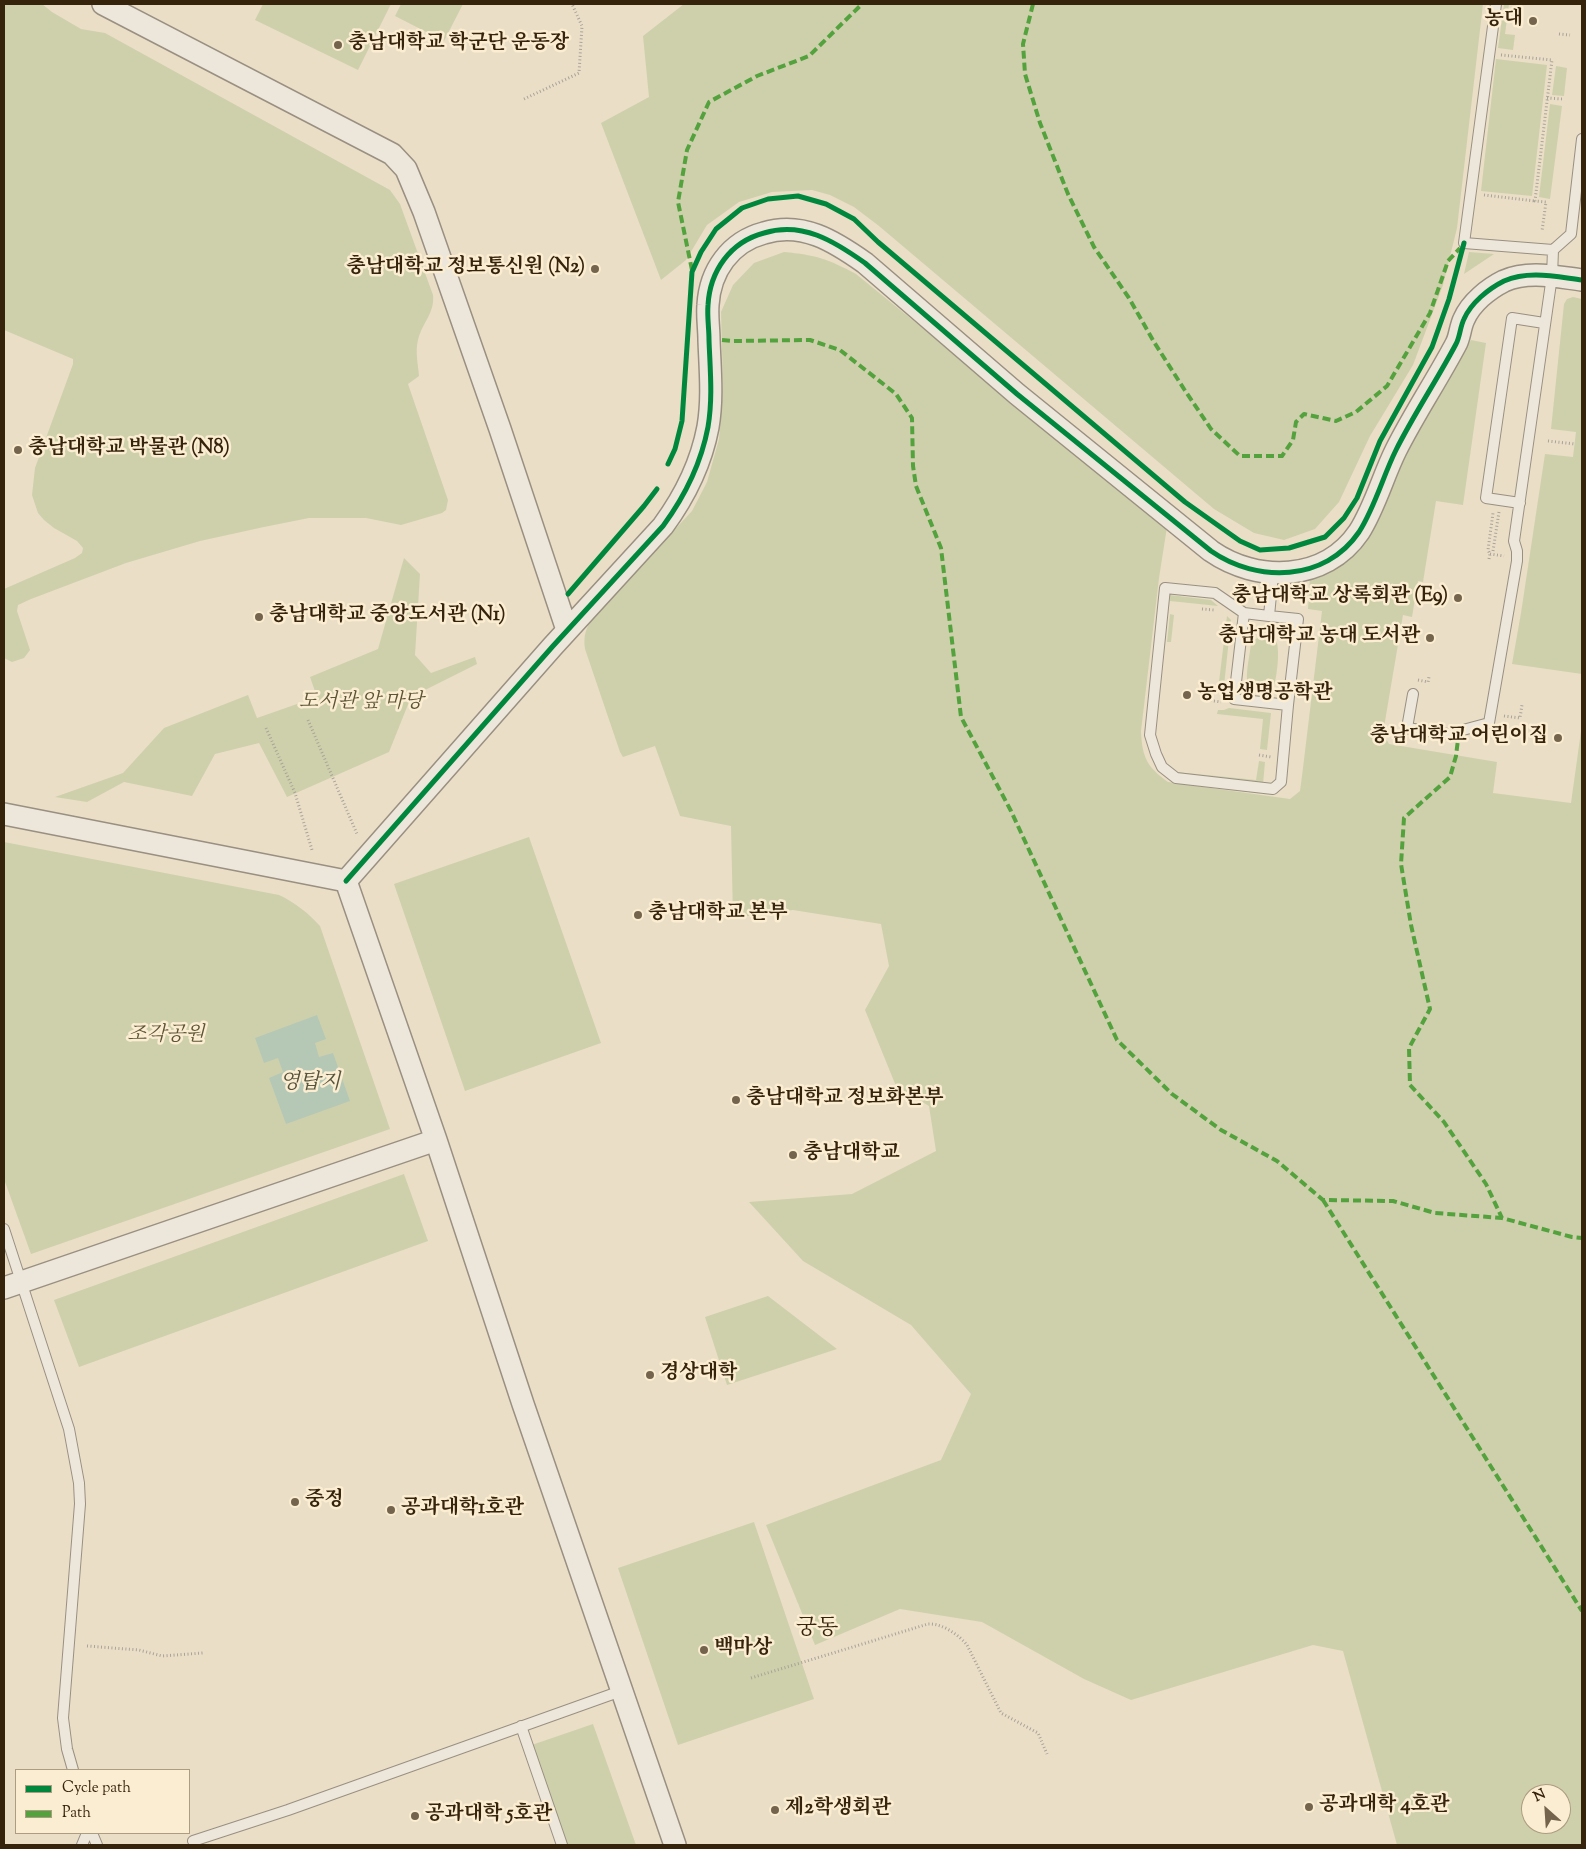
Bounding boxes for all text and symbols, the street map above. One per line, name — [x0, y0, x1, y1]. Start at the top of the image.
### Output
place label: 농대 — [1484, 9, 1523, 33]
marker: 농대 — [1527, 15, 1539, 27]
place label: 충남대학교 학군단 운동장 — [348, 33, 569, 57]
marker: 충남대학교 학군단 운동장 — [332, 39, 344, 51]
place label: 충남대학교 정보통신원 (N2) — [346, 257, 585, 281]
marker: 충남대학교 정보통신원 (N2) — [589, 263, 601, 275]
place label: 충남대학교 박물관 (N8) — [28, 438, 230, 462]
marker: 충남대학교 박물관 (N8) — [12, 444, 24, 456]
place label: 충남대학교 상록회관 (E9) — [1232, 586, 1448, 610]
marker: 충남대학교 상록회관 (E9) — [1452, 592, 1464, 604]
place label: 충남대학교 중앙도서관 (N1) — [269, 605, 505, 629]
marker: 충남대학교 중앙도서관 (N1) — [253, 611, 265, 623]
place label: 충남대학교 농대 도서관 — [1218, 626, 1420, 650]
marker: 충남대학교 농대 도서관 — [1424, 632, 1436, 644]
place label: 농업생명공학관 — [1197, 683, 1332, 707]
marker: 농업생명공학관 — [1181, 689, 1193, 701]
park label: 도서관 앞 마당 — [299, 692, 423, 716]
place label: 충남대학교 어린이집 — [1370, 726, 1548, 750]
marker: 충남대학교 어린이집 — [1552, 732, 1564, 744]
place label: 충남대학교 본부 — [648, 903, 787, 927]
marker: 충남대학교 본부 — [632, 909, 644, 921]
park label: 조각공원 — [127, 1025, 205, 1049]
water label: 영탑지 — [280, 1071, 340, 1097]
place label: 충남대학교 정보화본부 — [746, 1088, 943, 1112]
marker: 충남대학교 정보화본부 — [730, 1094, 742, 1106]
place label: 충남대학교 — [803, 1143, 900, 1167]
marker: 충남대학교 — [787, 1149, 799, 1161]
place label: 경상대학 — [660, 1363, 737, 1387]
marker: 경상대학 — [644, 1369, 656, 1381]
place label: 중정 — [305, 1490, 344, 1514]
marker: 중정 — [289, 1496, 301, 1508]
place label: 공과대학1호관 — [401, 1498, 524, 1522]
marker: 공과대학1호관 — [385, 1504, 397, 1516]
district label: 궁동 — [796, 1617, 838, 1643]
place label: 백마상 — [714, 1638, 772, 1662]
marker: 백마상 — [698, 1644, 710, 1656]
legend — [15, 1769, 190, 1834]
text: Cycle path — [62, 1778, 131, 1799]
north arrow — [1521, 1784, 1571, 1834]
text: N — [1530, 1785, 1549, 1808]
place label: 공과대학 4호관 — [1319, 1795, 1449, 1819]
place label: 제2학생회관 — [785, 1798, 891, 1822]
marker: 공과대학 4호관 — [1303, 1801, 1315, 1813]
text: Path — [62, 1803, 91, 1824]
place label: 공과대학 5호관 — [425, 1804, 552, 1828]
marker: 제2학생회관 — [769, 1804, 781, 1816]
marker: 공과대학 5호관 — [409, 1810, 421, 1822]

